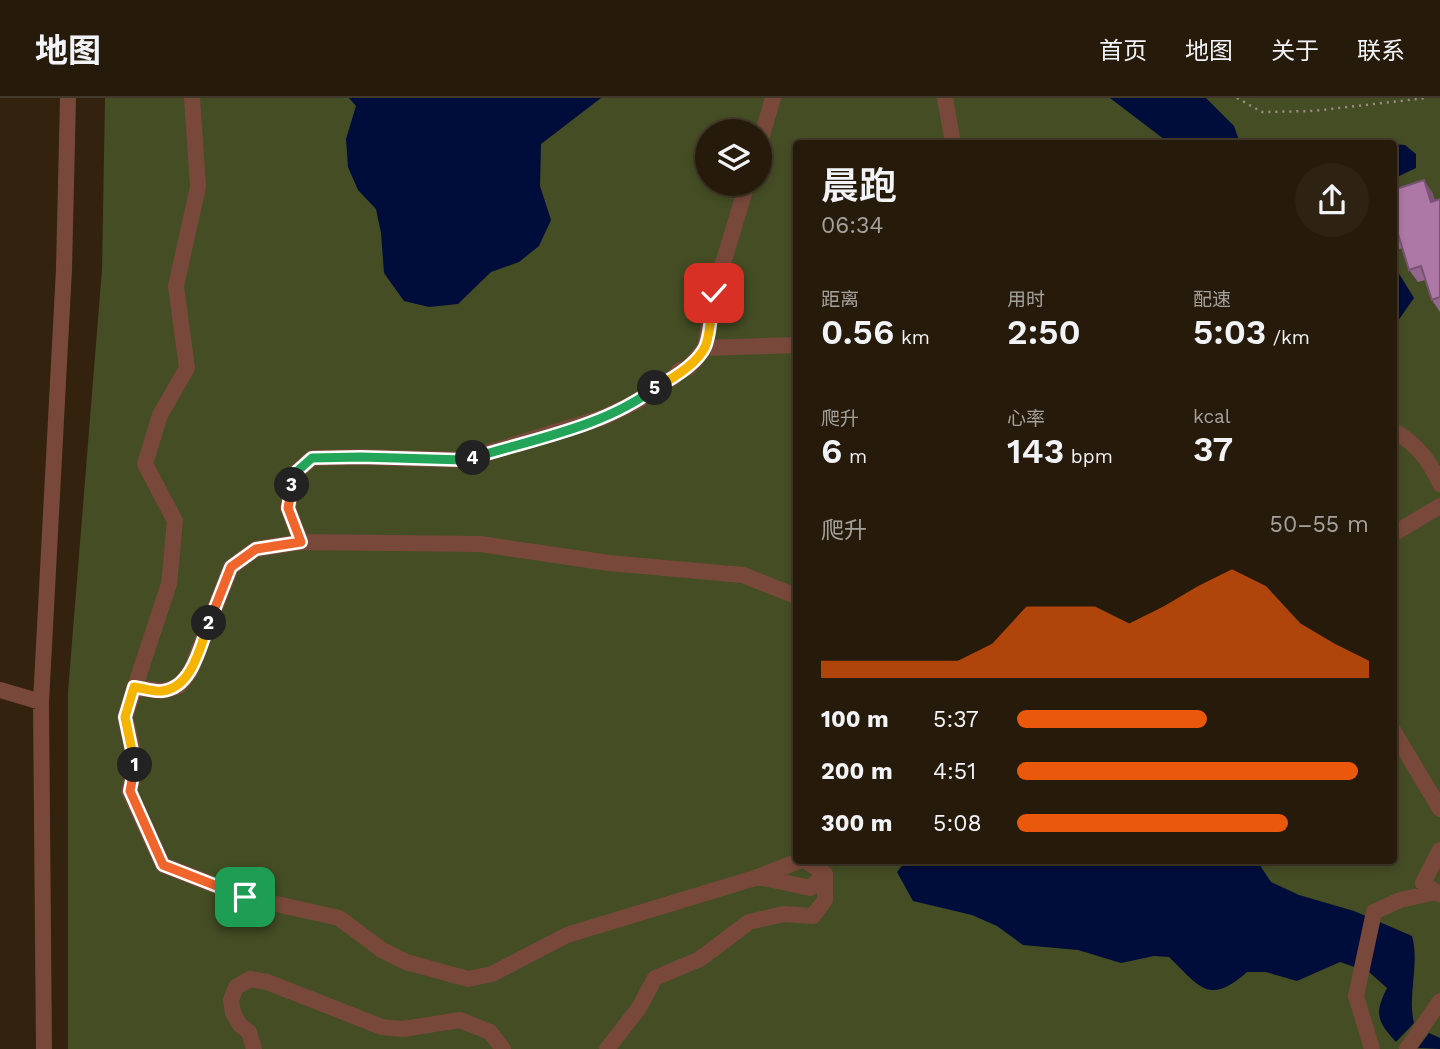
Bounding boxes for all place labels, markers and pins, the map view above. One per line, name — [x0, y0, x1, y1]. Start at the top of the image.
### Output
pin — [684, 263, 744, 323]
pin: 5 — [638, 370, 672, 406]
pin: 4 — [456, 440, 490, 476]
pin: 3 — [274, 468, 310, 502]
pin: 2 — [192, 606, 227, 640]
pin: 1 — [118, 748, 152, 782]
pin — [215, 867, 275, 927]

